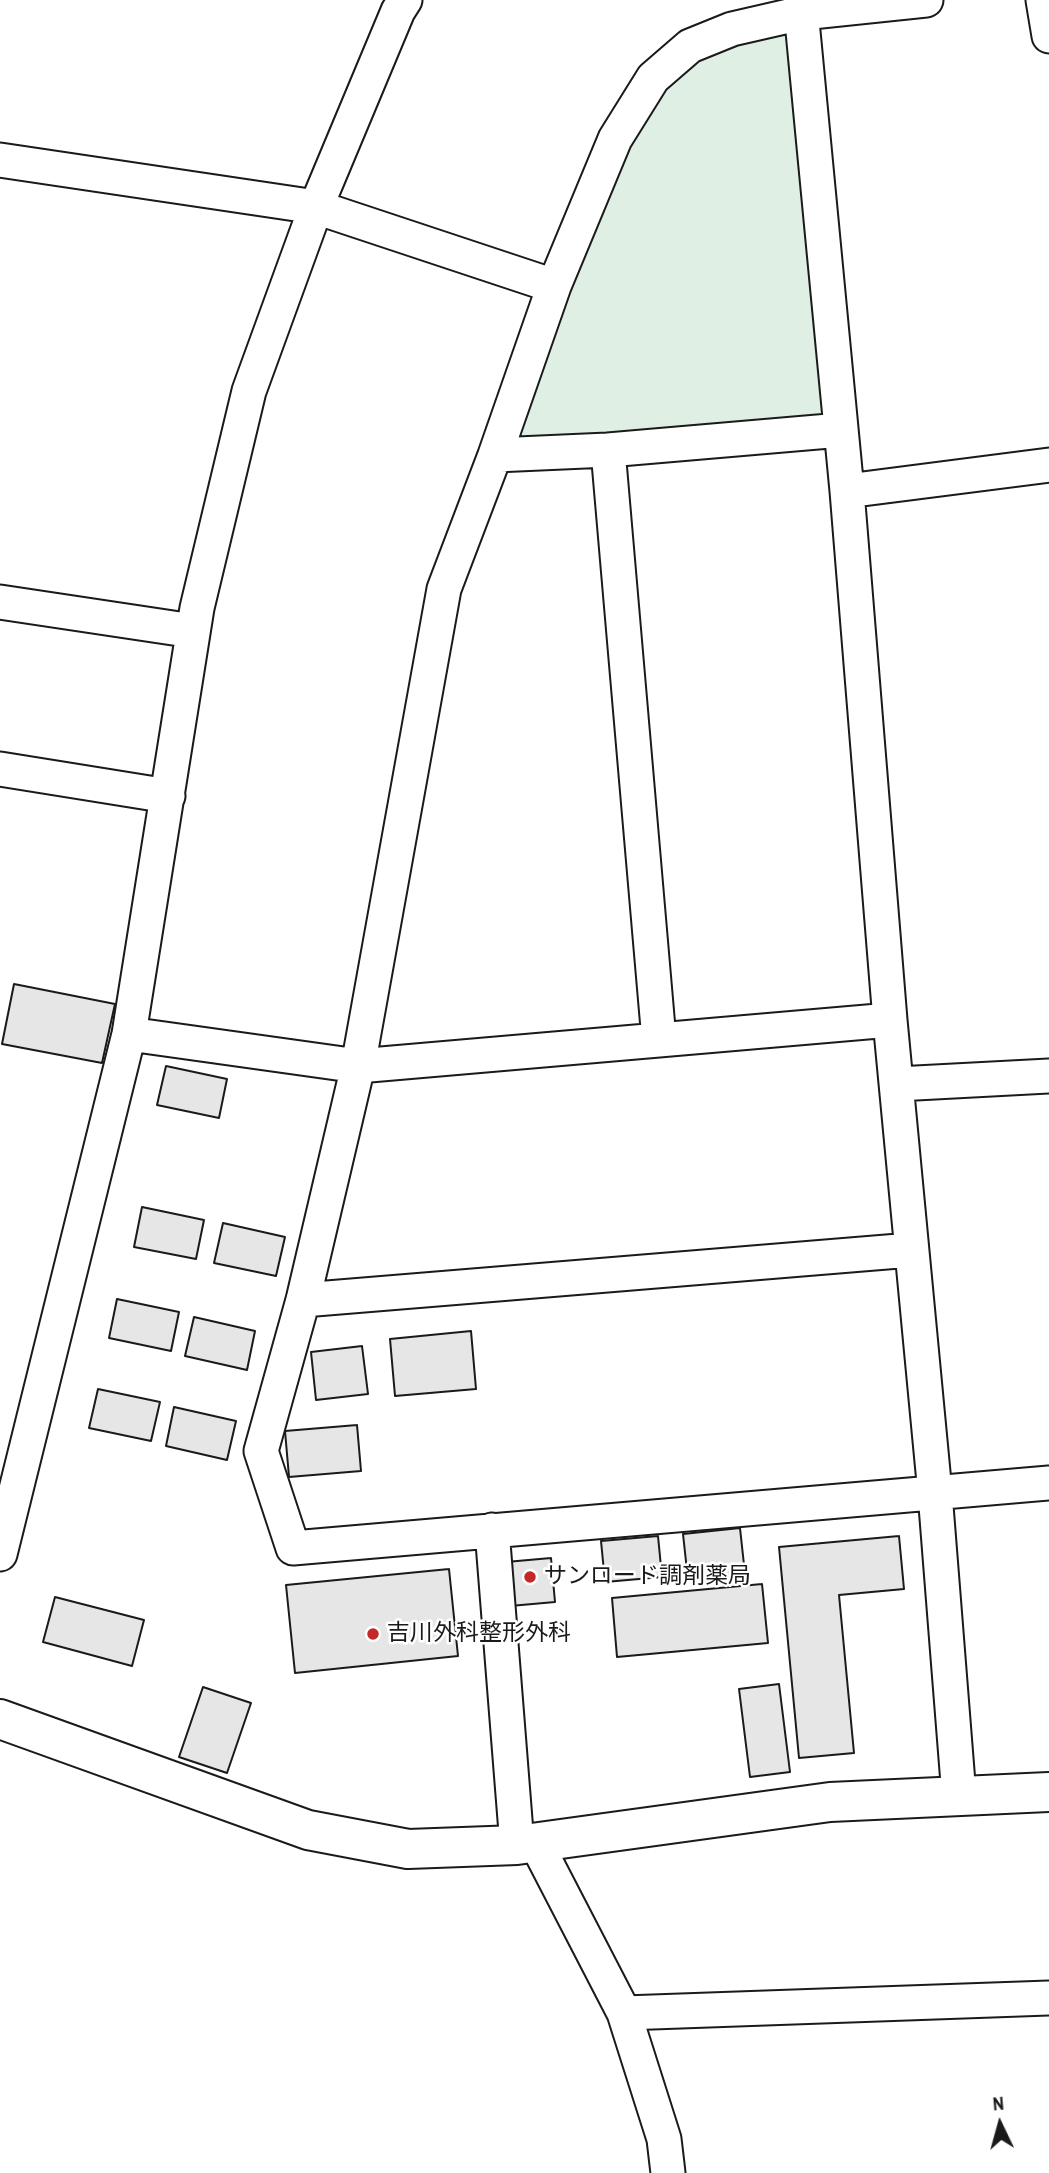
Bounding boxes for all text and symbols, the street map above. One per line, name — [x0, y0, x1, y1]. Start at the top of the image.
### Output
place label: サンロード調剤薬局 — [544, 1563, 751, 1591]
marker: サンロード調剤薬局 — [522, 1569, 538, 1585]
place label: 吉川外科整形外科 — [387, 1620, 571, 1648]
marker: 吉川外科整形外科 — [365, 1626, 381, 1642]
north arrow — [965, 2089, 1035, 2159]
text: N — [991, 2090, 1005, 2117]

